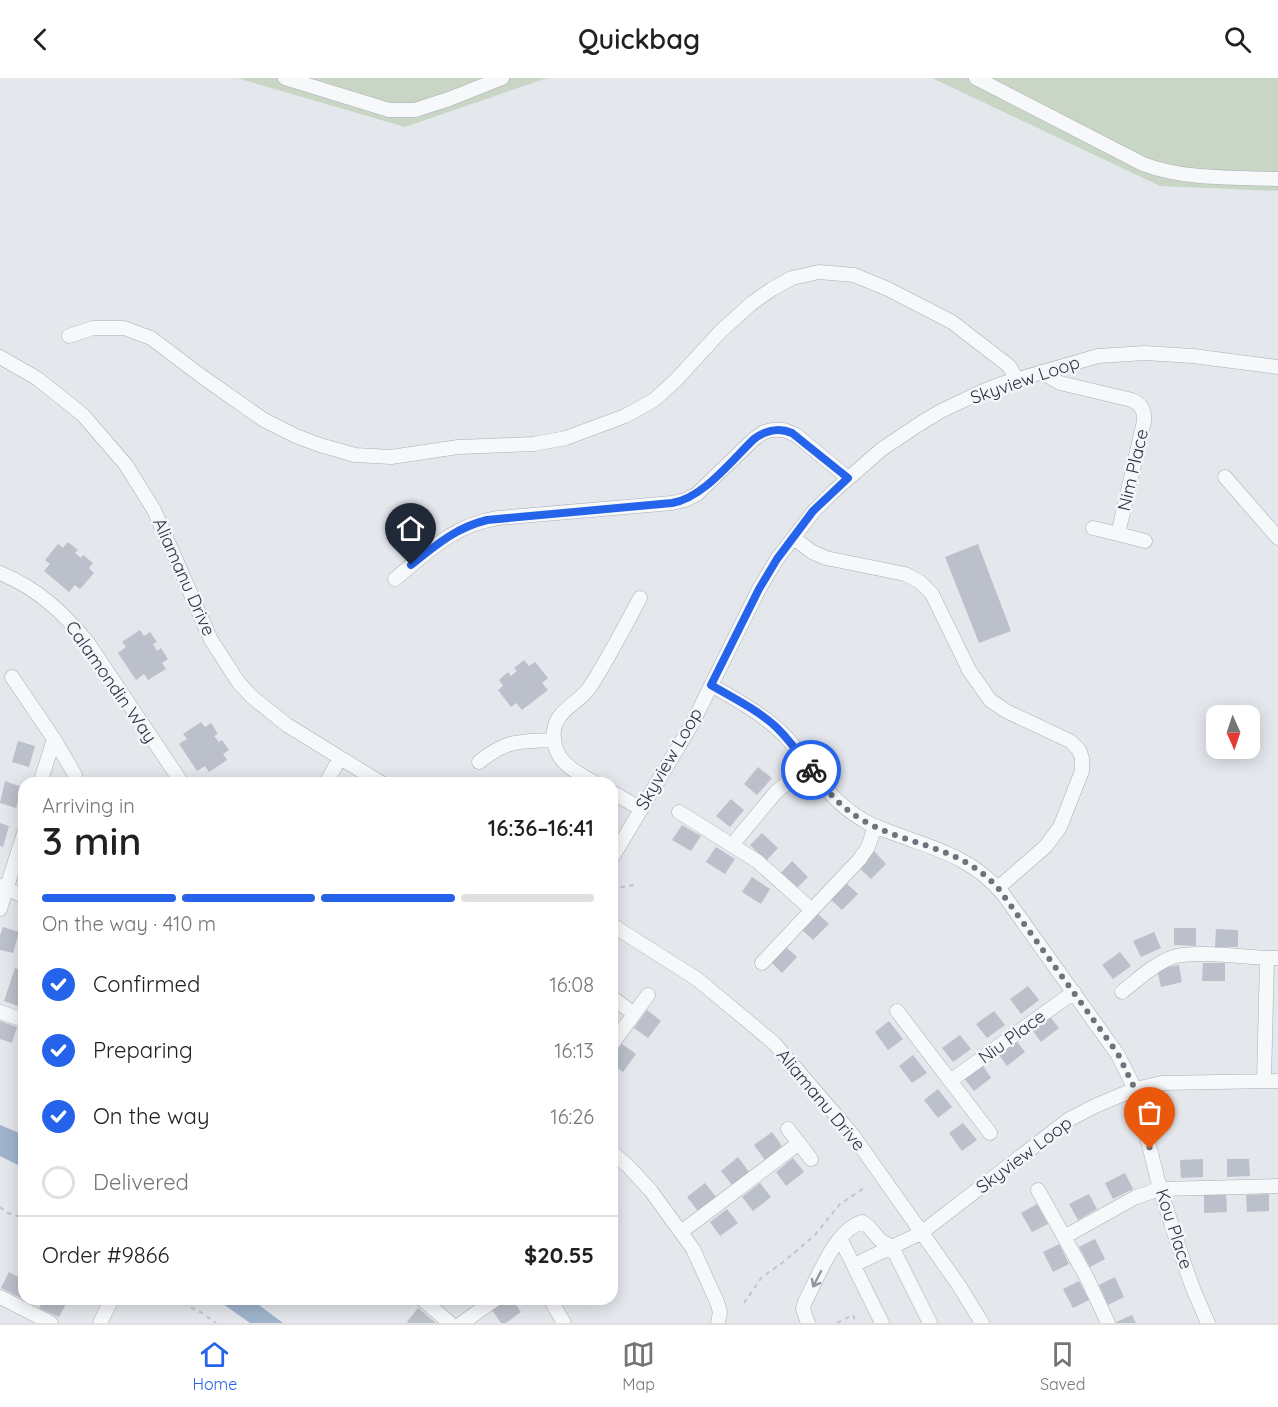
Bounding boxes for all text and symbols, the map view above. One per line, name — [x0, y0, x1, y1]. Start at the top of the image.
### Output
text: Quickbag — [578, 22, 700, 56]
icon: back — [24, 23, 57, 56]
icon: search — [1221, 23, 1254, 56]
street label: Skyview Loop — [967, 350, 1083, 409]
street label: Nim Place — [1112, 427, 1153, 513]
pin — [385, 503, 436, 565]
icon: home — [394, 512, 427, 545]
street label: Aliamanu Drive — [148, 514, 221, 639]
street label: Calamondin Way — [61, 616, 162, 747]
street label: Skyview Loop — [630, 703, 707, 814]
north arrow — [1206, 705, 1260, 759]
map controls — [1206, 705, 1260, 759]
courier — [781, 740, 841, 800]
icon: bike — [795, 754, 828, 787]
text: Arriving in — [42, 793, 135, 818]
text: 16:36–16:41 — [488, 814, 594, 842]
text: 3 min — [42, 816, 141, 865]
text: On the way · 410 m — [42, 911, 216, 936]
icon: check — [42, 968, 75, 1001]
text: Confirmed — [93, 970, 200, 998]
text: 16:08 — [549, 972, 594, 997]
street label: Niu Place — [974, 1005, 1050, 1069]
icon: check — [42, 1034, 75, 1067]
text: Preparing — [93, 1036, 193, 1064]
text: 16:13 — [554, 1038, 594, 1063]
street label: Aliamanu Drive — [772, 1044, 871, 1156]
pin — [1124, 1087, 1175, 1149]
icon: bag — [1133, 1096, 1166, 1129]
icon: check — [42, 1100, 75, 1133]
text: On the way — [93, 1102, 209, 1130]
text: 16:26 — [550, 1104, 594, 1129]
street label: Skyview Loop — [971, 1111, 1076, 1198]
text: Delivered — [93, 1168, 189, 1196]
street label: Kou Place — [1151, 1186, 1198, 1272]
text: Order #9866 — [42, 1241, 169, 1269]
text: $20.55 — [524, 1241, 594, 1269]
one-way arrow — [811, 1270, 823, 1287]
tab: Home — [192, 1338, 237, 1394]
tab: Map — [622, 1338, 655, 1394]
tab: Saved — [1040, 1338, 1086, 1394]

